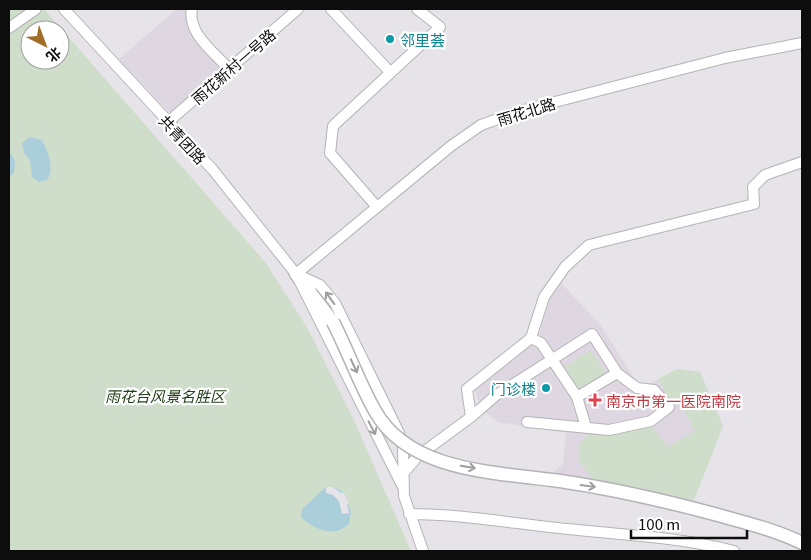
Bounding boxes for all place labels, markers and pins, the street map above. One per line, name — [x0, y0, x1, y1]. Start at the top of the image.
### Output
place label: 邻里荟 — [400, 29, 445, 50]
marker: 邻里荟 — [384, 33, 396, 45]
place label: 门诊楼 — [491, 378, 536, 399]
marker: 门诊楼 — [540, 382, 552, 394]
place label: 南京市第一医院南院 — [606, 390, 741, 411]
marker: 南京市第一医院南院 — [588, 393, 602, 407]

